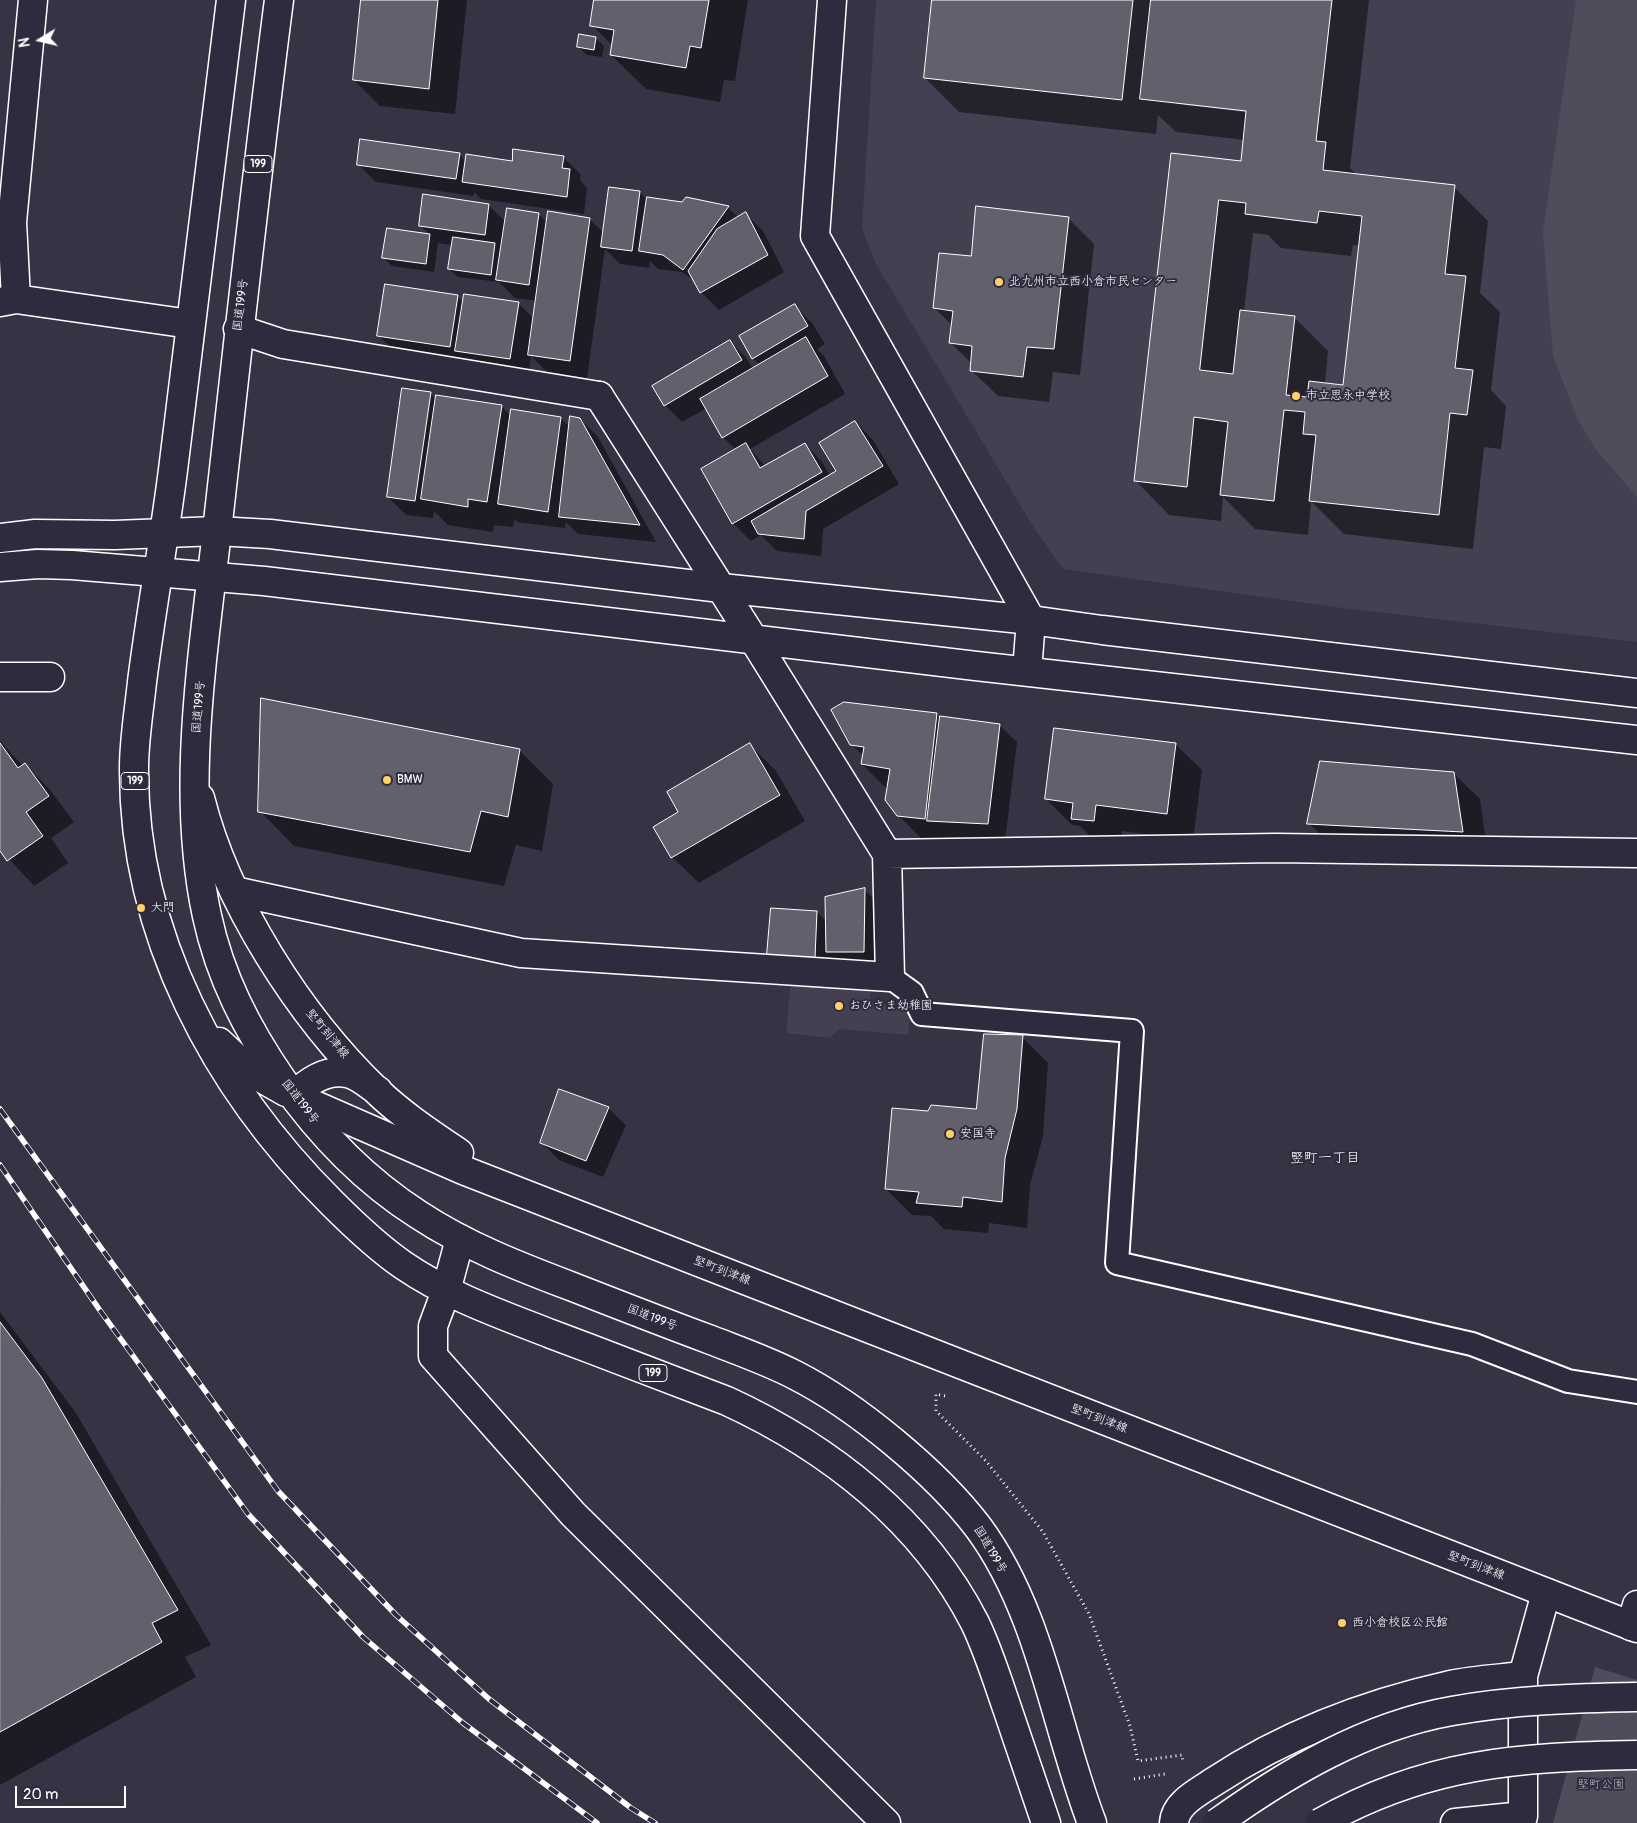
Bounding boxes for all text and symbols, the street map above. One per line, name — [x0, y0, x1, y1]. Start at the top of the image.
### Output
north arrow — [15, 15, 65, 65]
text: N — [16, 36, 34, 48]
road number: 199 — [244, 156, 272, 172]
place label: 北九州市立西小倉市民センター — [1009, 275, 1177, 289]
marker: 北九州市立西小倉市民センター — [993, 276, 1005, 288]
street label: 国道199号 — [231, 278, 251, 332]
place label: 市立思永中学校 — [1306, 389, 1390, 403]
marker: 市立思永中学校 — [1290, 390, 1302, 402]
street label: 国道199号 — [190, 680, 208, 734]
road number: 199 — [121, 772, 149, 789]
place label: BMW — [397, 773, 423, 787]
marker: BMW — [381, 774, 393, 786]
place label: 大門 — [151, 901, 175, 915]
marker: 大門 — [135, 902, 147, 914]
place label: おひさま幼稚園 — [849, 999, 933, 1013]
marker: おひさま幼稚園 — [833, 1000, 845, 1012]
street label: 堅町到津線 — [302, 1006, 352, 1062]
street label: 国道199号 — [278, 1077, 322, 1127]
place label: 安国寺 — [960, 1127, 996, 1141]
marker: 安国寺 — [944, 1128, 956, 1140]
district label: 竪町一丁目 — [1290, 1150, 1360, 1166]
street label: 堅町到津線 — [691, 1254, 753, 1288]
street label: 国道199号 — [625, 1302, 679, 1334]
road number: 199 — [639, 1365, 667, 1382]
street label: 堅町到津線 — [1068, 1402, 1130, 1436]
street label: 国道199号 — [970, 1524, 1010, 1576]
street label: 堅町到津線 — [1445, 1549, 1507, 1583]
place label: 西小倉校区公民館 — [1352, 1616, 1448, 1630]
marker: 西小倉校区公民館 — [1336, 1617, 1348, 1629]
scale bar — [18, 1776, 129, 1808]
park label: 堅町公園 — [1577, 1778, 1625, 1792]
text: 20 m — [23, 1785, 58, 1804]

